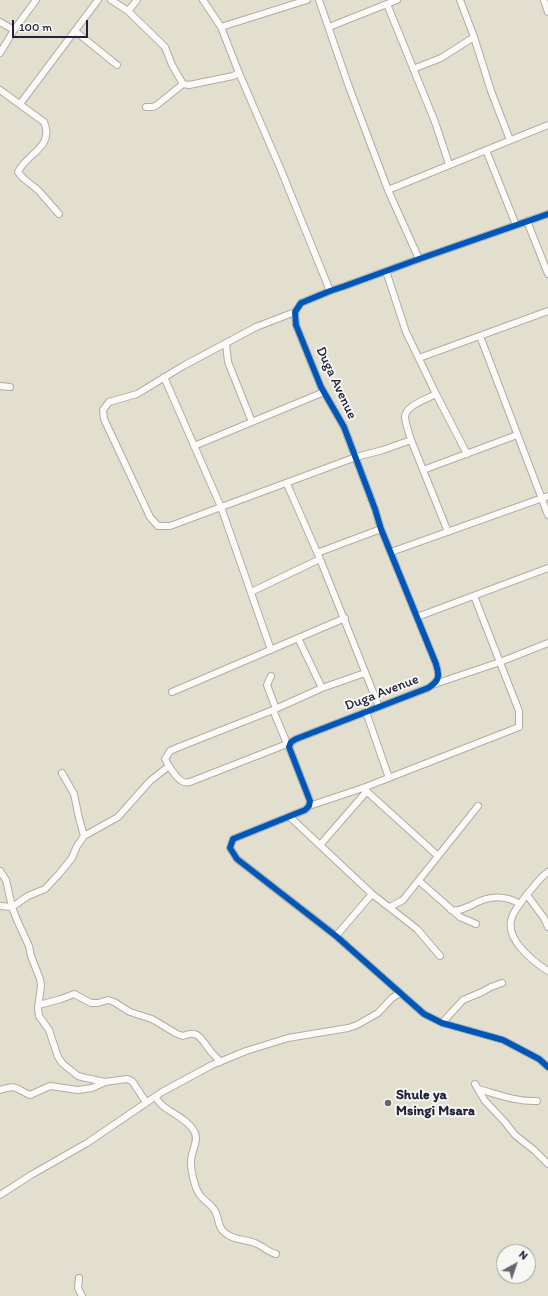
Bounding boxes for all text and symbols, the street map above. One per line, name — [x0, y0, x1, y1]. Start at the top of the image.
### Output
scale bar — [14, 12, 90, 38]
text: 100 m — [19, 20, 52, 34]
street label: Duga Avenue — [312, 344, 360, 422]
street label: Duga Avenue — [343, 671, 421, 715]
place label: Shule ya Msingi Msara — [396, 1087, 475, 1120]
marker: Shule ya Msingi Msara — [383, 1098, 393, 1108]
north arrow — [496, 1244, 536, 1284]
text: N — [516, 1248, 530, 1263]

